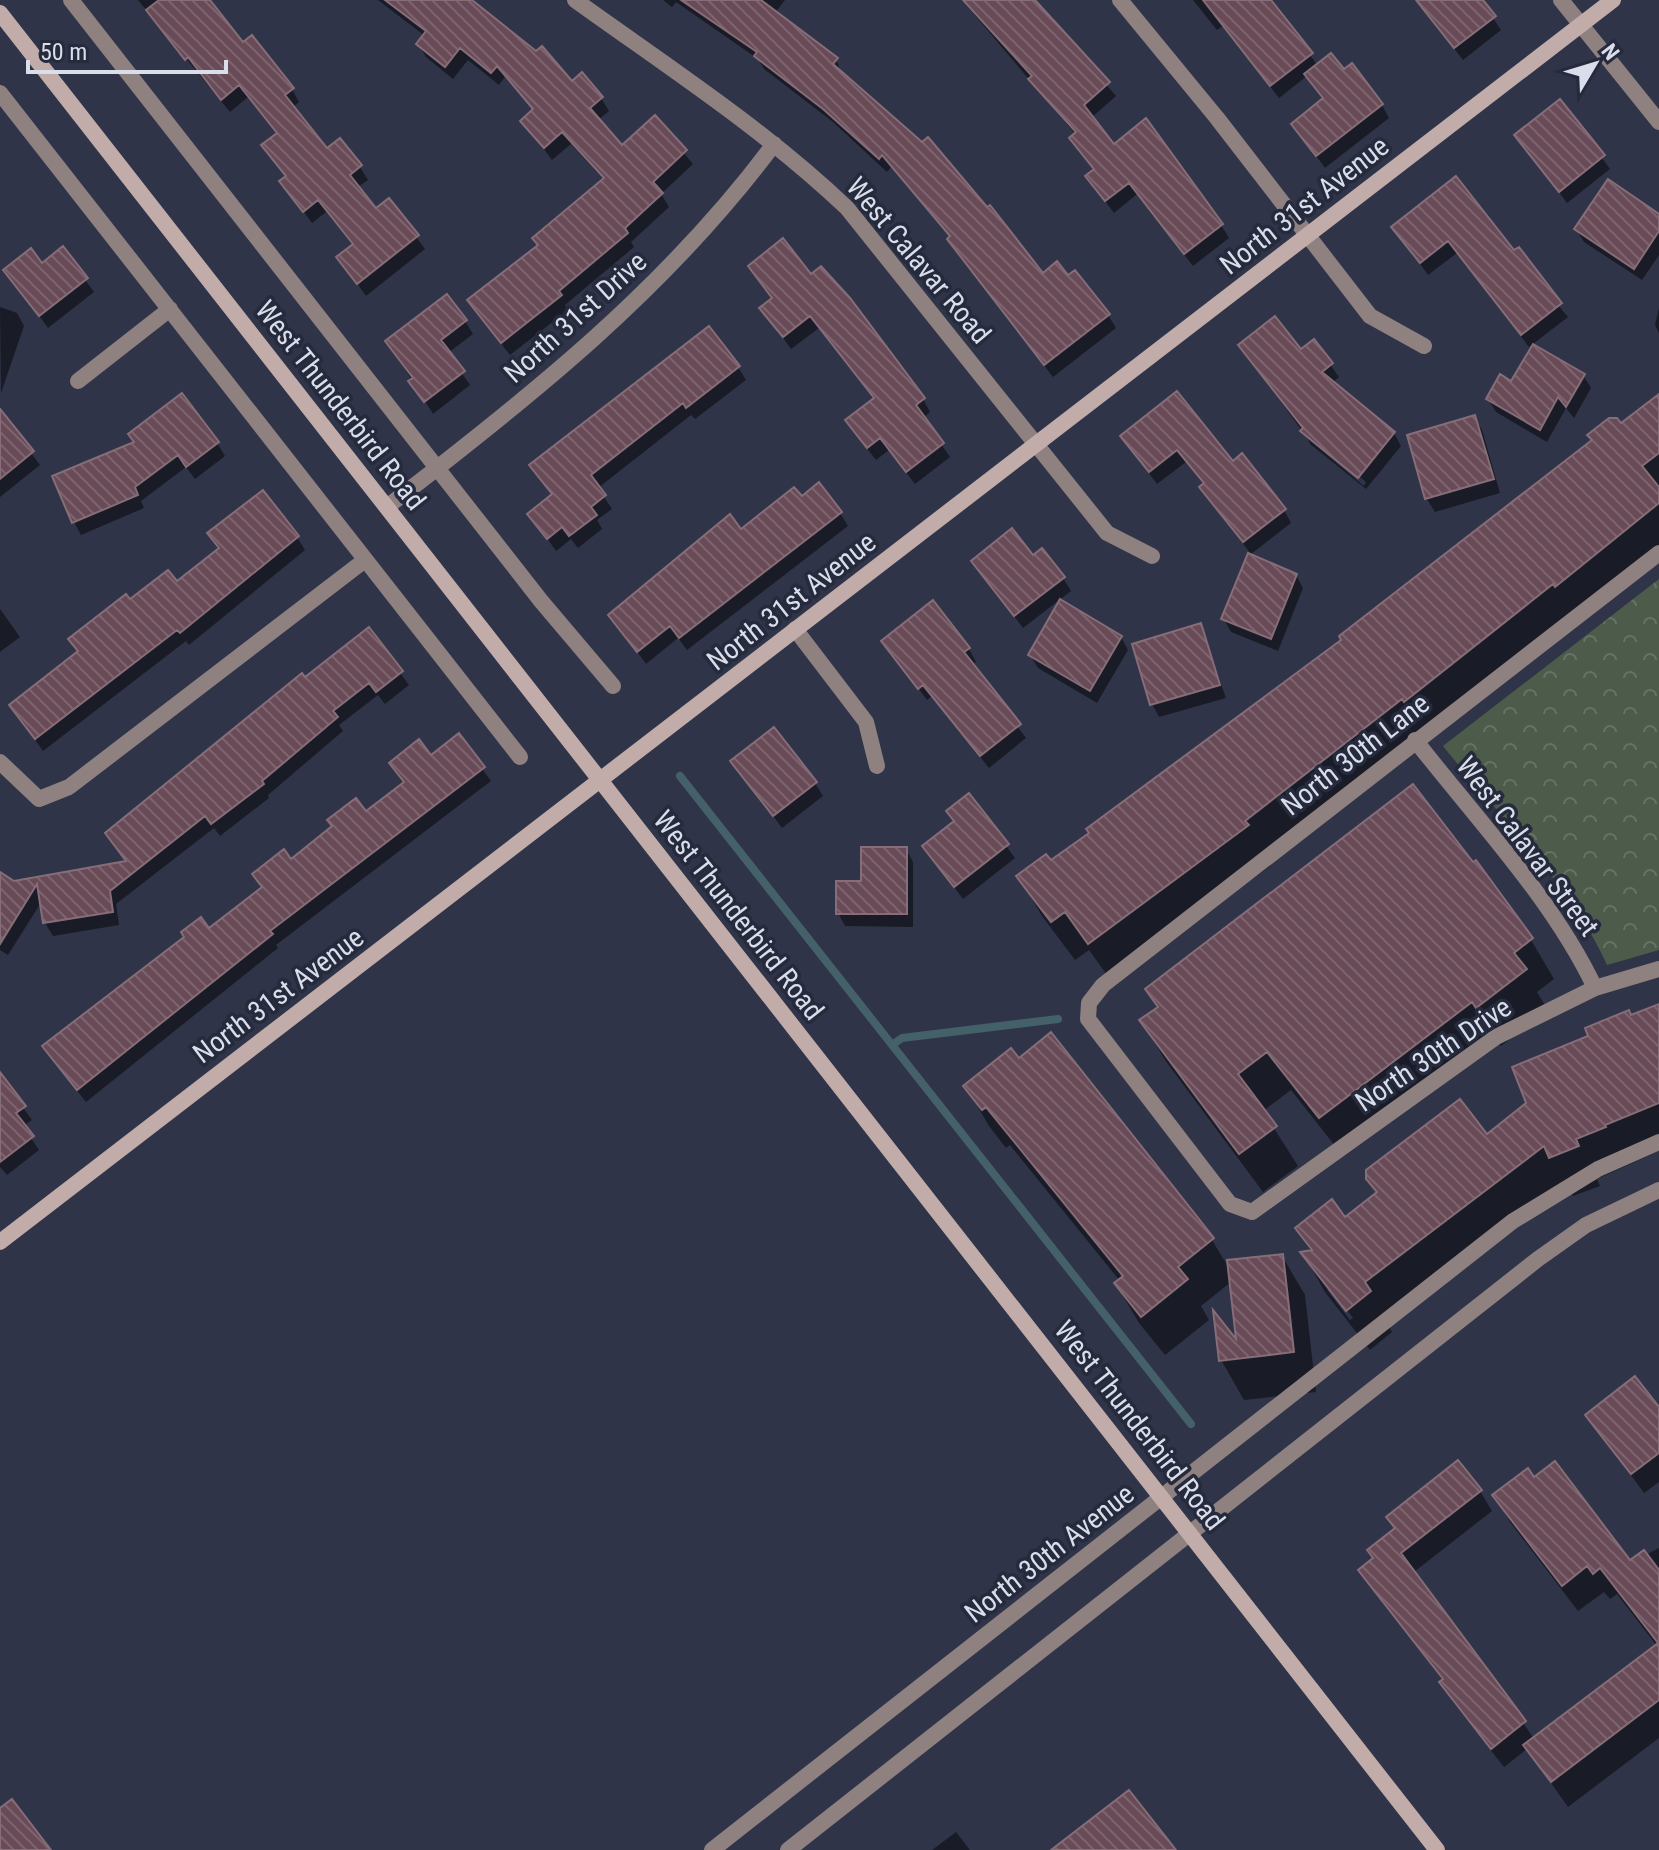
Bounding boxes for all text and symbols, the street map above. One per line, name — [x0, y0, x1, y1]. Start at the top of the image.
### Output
scale bar — [28, 24, 226, 74]
north arrow — [1555, 24, 1635, 104]
text: 50 m — [40, 38, 87, 66]
text: N — [1596, 39, 1624, 65]
street label: North 31st Avenue — [1214, 129, 1395, 281]
street label: West Calavar Road — [840, 171, 998, 350]
street label: North 31st Drive — [497, 245, 653, 390]
street label: West Thunderbird Road — [249, 294, 433, 517]
street label: North 31st Avenue — [701, 525, 882, 677]
street label: North 30th Lane — [1275, 687, 1436, 822]
street label: West Calavar Street — [1449, 750, 1606, 943]
street label: West Thunderbird Road — [647, 804, 831, 1027]
street label: North 31st Avenue — [187, 921, 370, 1070]
street label: North 30th Drive — [1349, 990, 1517, 1119]
street label: West Thunderbird Road — [1048, 1314, 1232, 1537]
street label: North 30th Avenue — [958, 1477, 1140, 1630]

